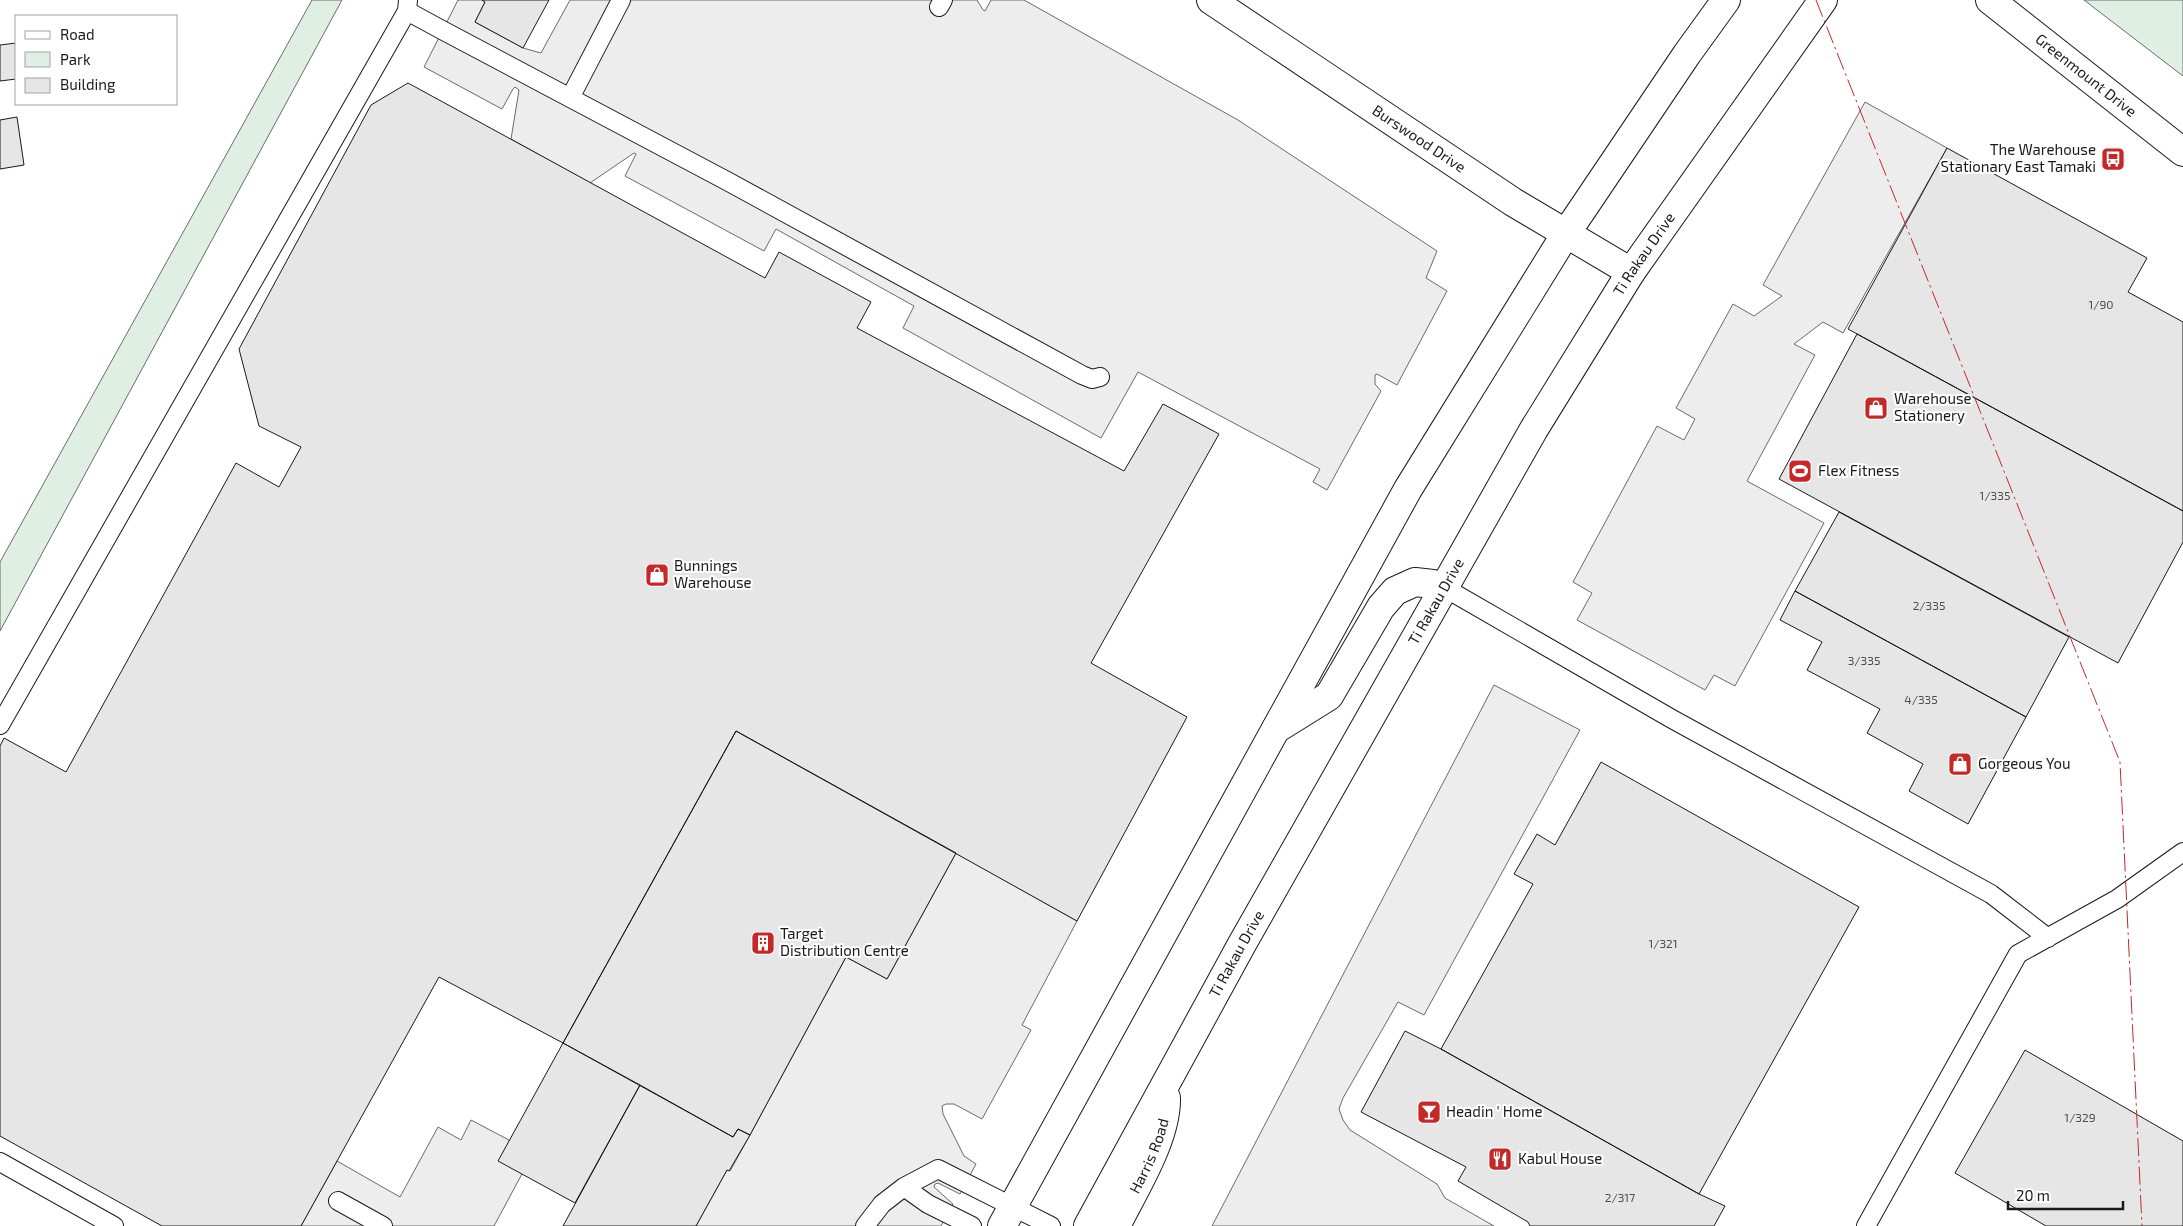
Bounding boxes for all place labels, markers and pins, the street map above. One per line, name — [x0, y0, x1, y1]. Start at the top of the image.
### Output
place label: The Warehouse Stationary East Tamaki — [1941, 140, 2096, 175]
bus stop icon: The Warehouse Stationary East Tamaki — [2100, 146, 2126, 172]
place label: Warehouse Stationery — [1894, 389, 1972, 424]
shop icon: Warehouse Stationery — [1863, 395, 1889, 421]
sports icon: Flex Fitness — [1787, 458, 1813, 484]
place label: Flex Fitness — [1818, 461, 1899, 479]
place label: Bunnings Warehouse — [674, 556, 752, 591]
shop icon: Bunnings Warehouse — [644, 562, 670, 588]
shop icon: Gorgeous You — [1947, 751, 1973, 777]
place label: Gorgeous You — [1978, 754, 2071, 772]
place label: Target Distribution Centre — [780, 924, 909, 959]
building icon: Target Distribution Centre — [750, 930, 776, 956]
bar icon: Headin ' Home — [1416, 1099, 1442, 1125]
place label: Headin ' Home — [1446, 1102, 1543, 1120]
restaurant icon: Kabul House — [1487, 1146, 1513, 1172]
place label: Kabul House — [1518, 1149, 1602, 1167]

